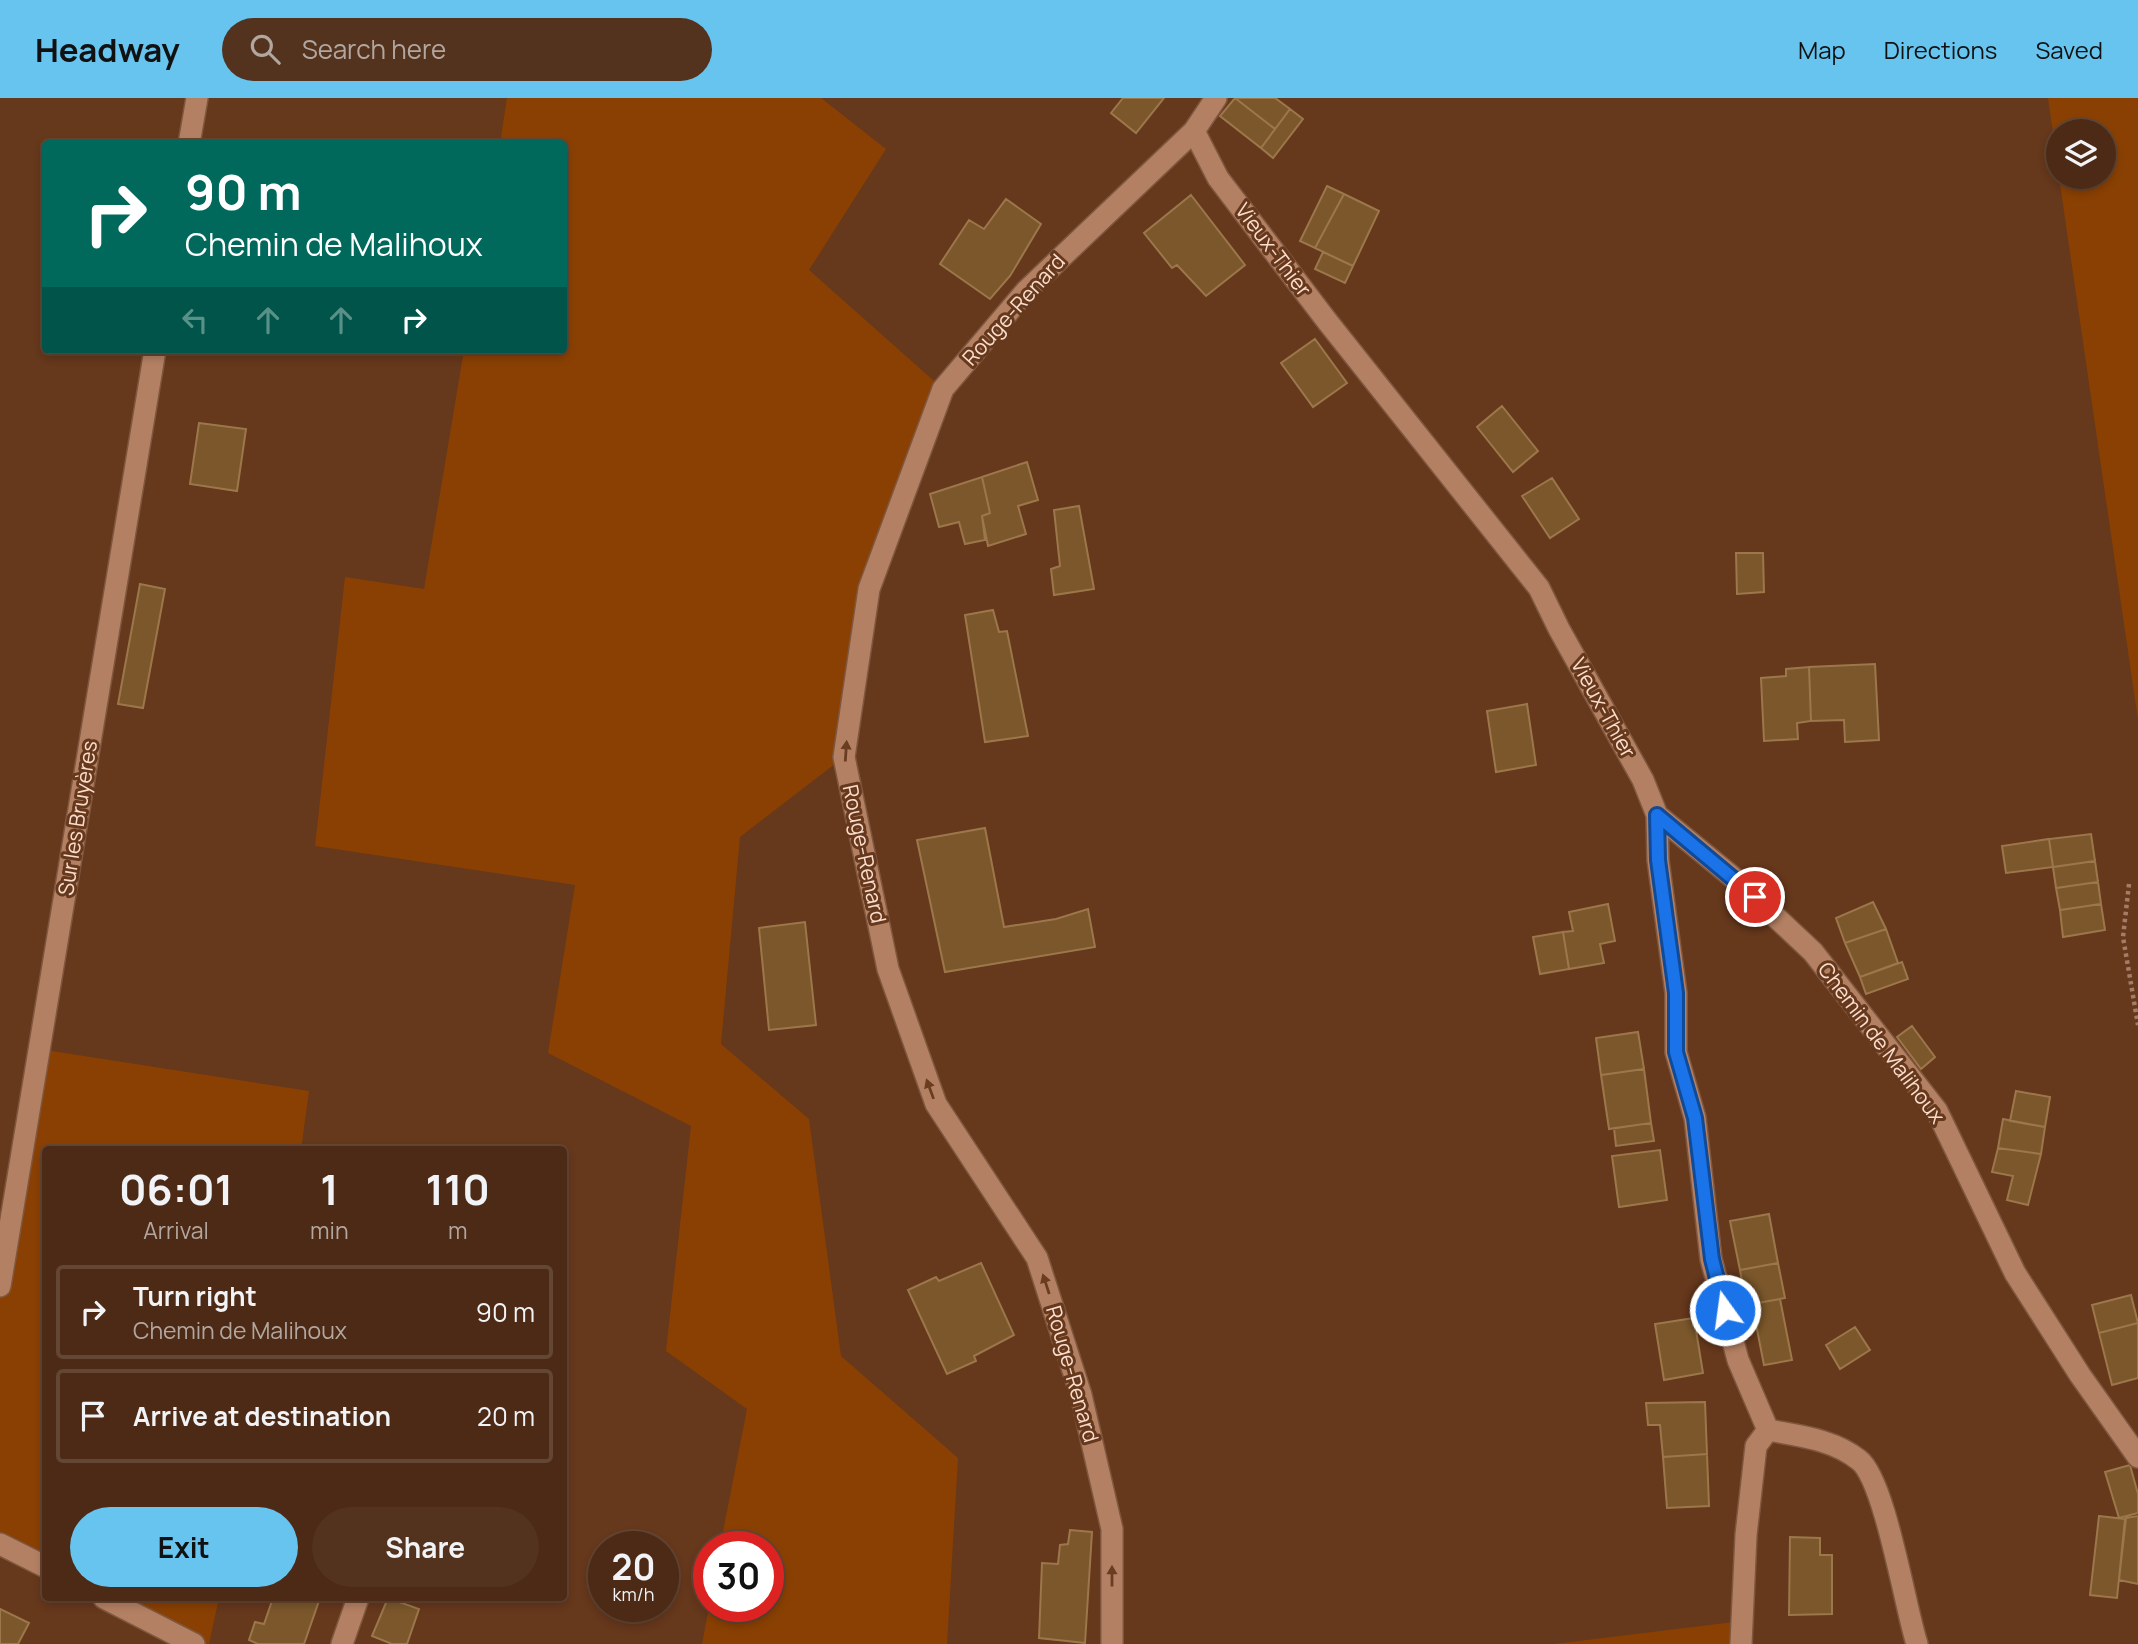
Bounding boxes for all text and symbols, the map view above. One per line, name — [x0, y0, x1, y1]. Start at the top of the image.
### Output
search box — [222, 18, 712, 81]
text: Headway — [35, 27, 180, 72]
icon: search — [246, 30, 284, 68]
text: Search here — [302, 31, 446, 67]
text: Map — [1798, 33, 1846, 66]
text: Directions — [1884, 33, 1997, 66]
text: Saved — [2035, 33, 2103, 66]
map controls — [2046, 119, 2116, 189]
button: layers — [2046, 119, 2116, 189]
text: 90 m — [185, 158, 302, 225]
icon: right — [70, 168, 161, 259]
street label: Vieux-Thier — [1230, 197, 1318, 302]
text: Chemin de Malihoux — [185, 222, 483, 266]
street label: Rouge-Renard — [956, 248, 1071, 371]
icon: left — [176, 301, 214, 339]
icon: ahead — [249, 301, 287, 339]
icon: ahead — [322, 301, 360, 339]
icon: right — [395, 301, 433, 339]
street label: Vieux-Thier — [1565, 653, 1643, 763]
street label: Sur les Bruyères — [51, 738, 103, 897]
one-way arrow — [840, 740, 851, 762]
street label: Rouge-Renard — [837, 782, 893, 926]
pin — [1725, 867, 1785, 927]
icon: arrive — [1736, 878, 1774, 916]
street label: Chemin de Malihoux — [1812, 956, 1952, 1129]
one-way arrow — [925, 1078, 936, 1099]
text: 06:01 — [119, 1160, 233, 1218]
text: 1 — [320, 1160, 339, 1218]
text: 110 — [426, 1160, 490, 1218]
text: Arrival — [143, 1214, 209, 1246]
text: min — [310, 1214, 349, 1246]
text: m — [448, 1214, 468, 1246]
one-way arrow — [1040, 1273, 1050, 1294]
position arrow — [1688, 1273, 1762, 1347]
text: Turn right — [133, 1278, 257, 1314]
icon: right — [74, 1293, 112, 1331]
text: 90 m — [476, 1294, 535, 1330]
street label: Rouge-Renard — [1040, 1302, 1106, 1445]
text: Chemin de Malihoux — [133, 1314, 347, 1346]
icon: arrive — [74, 1397, 112, 1435]
text: Arrive at destination — [133, 1398, 391, 1434]
text: 20 m — [477, 1398, 535, 1434]
button: Exit — [70, 1507, 298, 1587]
button: Share — [312, 1507, 539, 1587]
speed limit sign: 30 — [693, 1531, 784, 1622]
text: 20 — [612, 1543, 655, 1591]
one-way arrow — [1106, 1565, 1118, 1587]
text: km/h — [613, 1582, 654, 1606]

